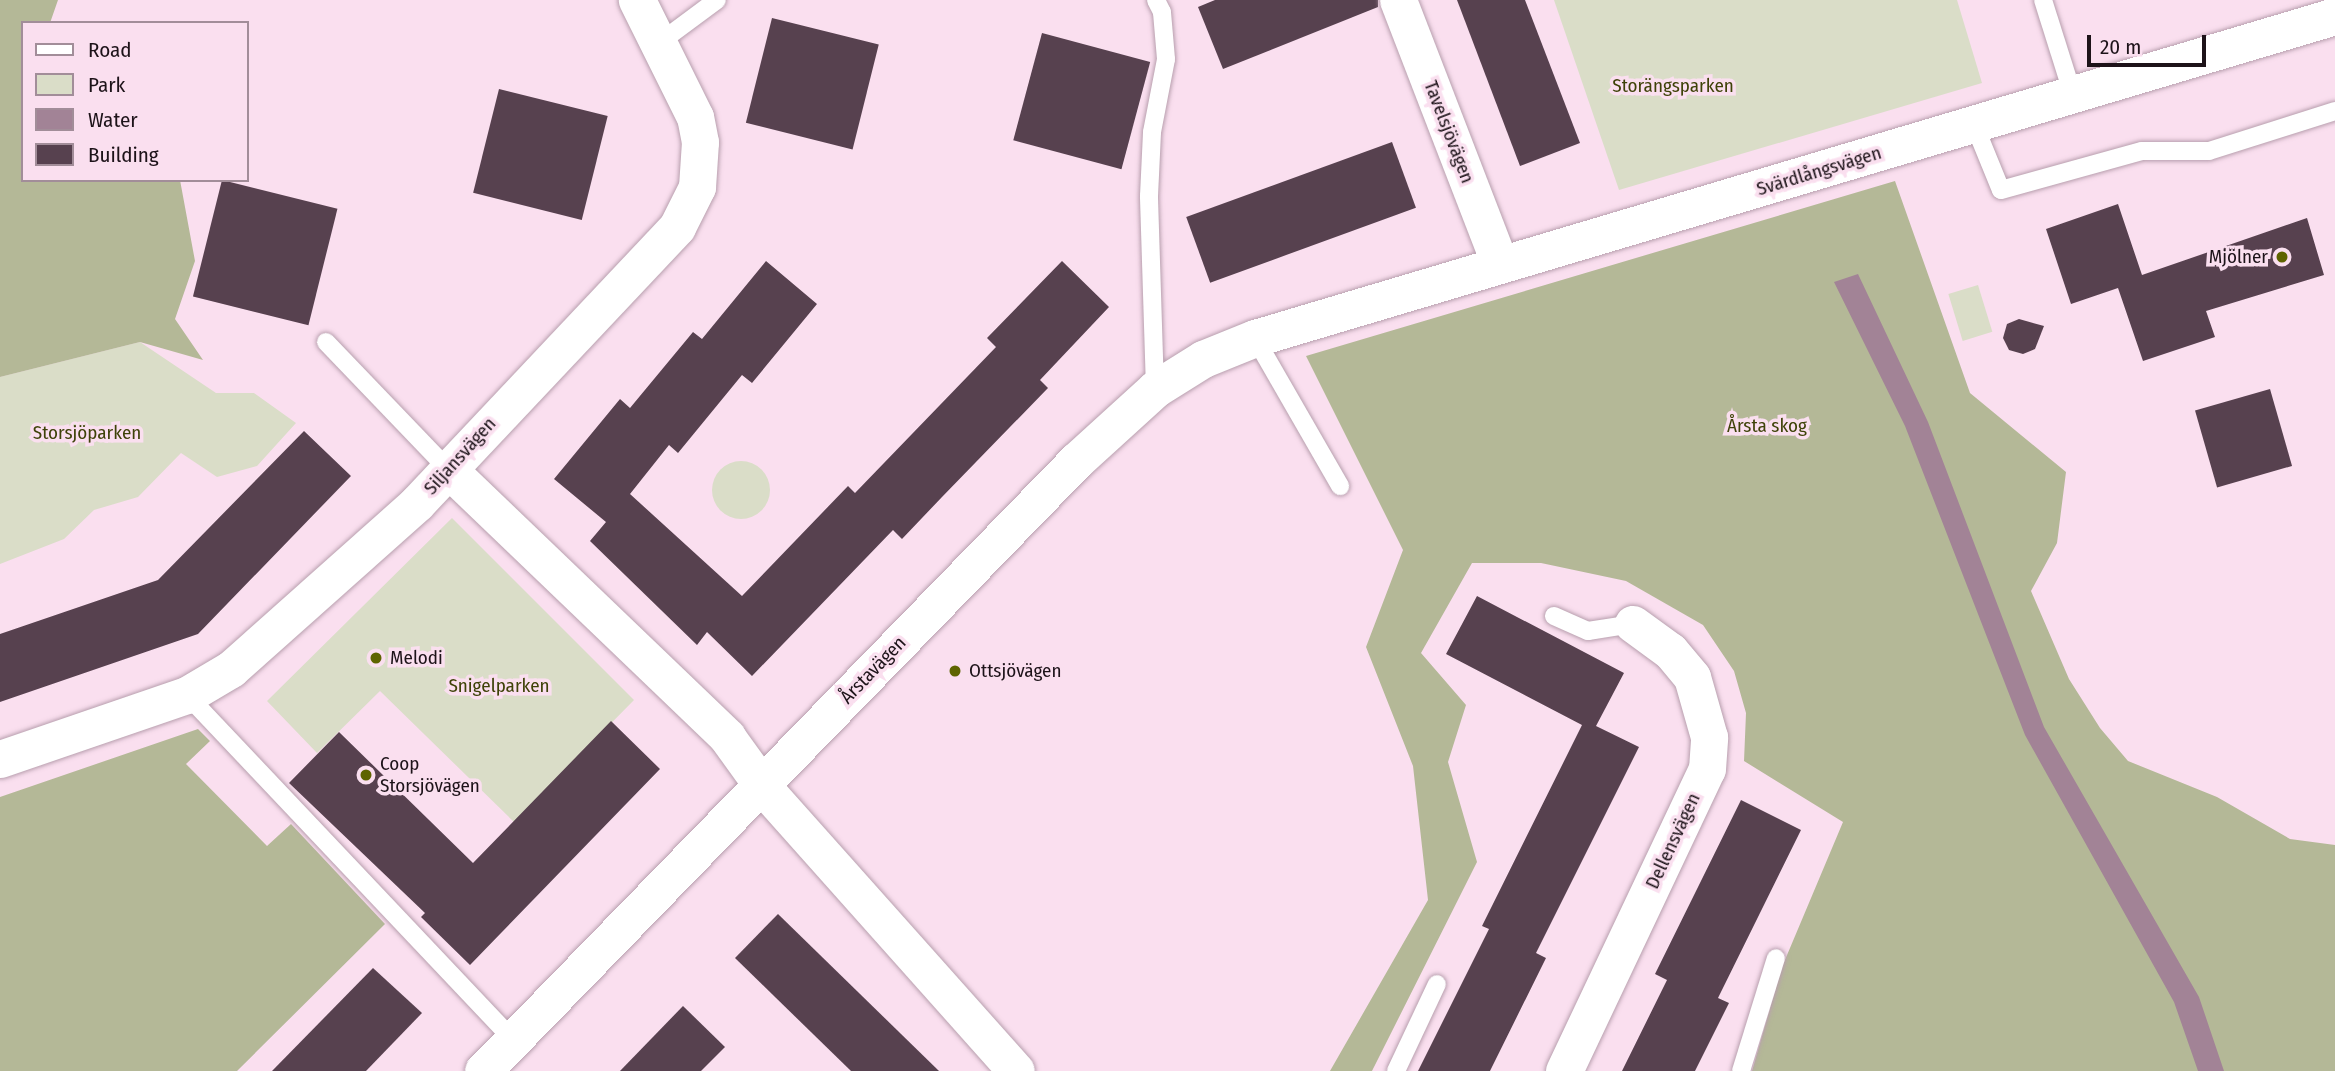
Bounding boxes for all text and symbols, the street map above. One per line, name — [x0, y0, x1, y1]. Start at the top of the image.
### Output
legend — [21, 21, 248, 182]
scale bar — [2090, 21, 2209, 65]
text: 20 m — [2100, 34, 2141, 60]
text: Road — [88, 37, 132, 63]
text: Park — [88, 72, 125, 98]
park label: Storängsparken — [1612, 75, 1734, 97]
street label: Tavelsjövägen — [1419, 78, 1479, 186]
text: Water — [88, 107, 138, 133]
street label: Svärdlångsvägen — [1754, 141, 1884, 201]
text: Building — [88, 142, 159, 168]
place label: Mjölner — [2209, 246, 2268, 268]
marker: Mjölner — [2274, 249, 2290, 265]
street label: Siljansvägen — [419, 413, 501, 499]
park label: Årsta skog — [1727, 415, 1807, 437]
park label: Storsjöparken — [33, 422, 141, 444]
street label: Årstavägen — [835, 632, 911, 708]
place label: Melodi — [390, 647, 443, 669]
marker: Melodi — [368, 650, 384, 666]
place label: Ottsjövägen — [969, 660, 1062, 682]
marker: Ottsjövägen — [947, 663, 963, 679]
park label: Snigelparken — [448, 675, 550, 697]
place label: Coop Storsjövägen — [380, 753, 480, 797]
marker: Coop Storsjövägen — [358, 767, 374, 783]
street label: Dellensvägen — [1641, 790, 1705, 892]

